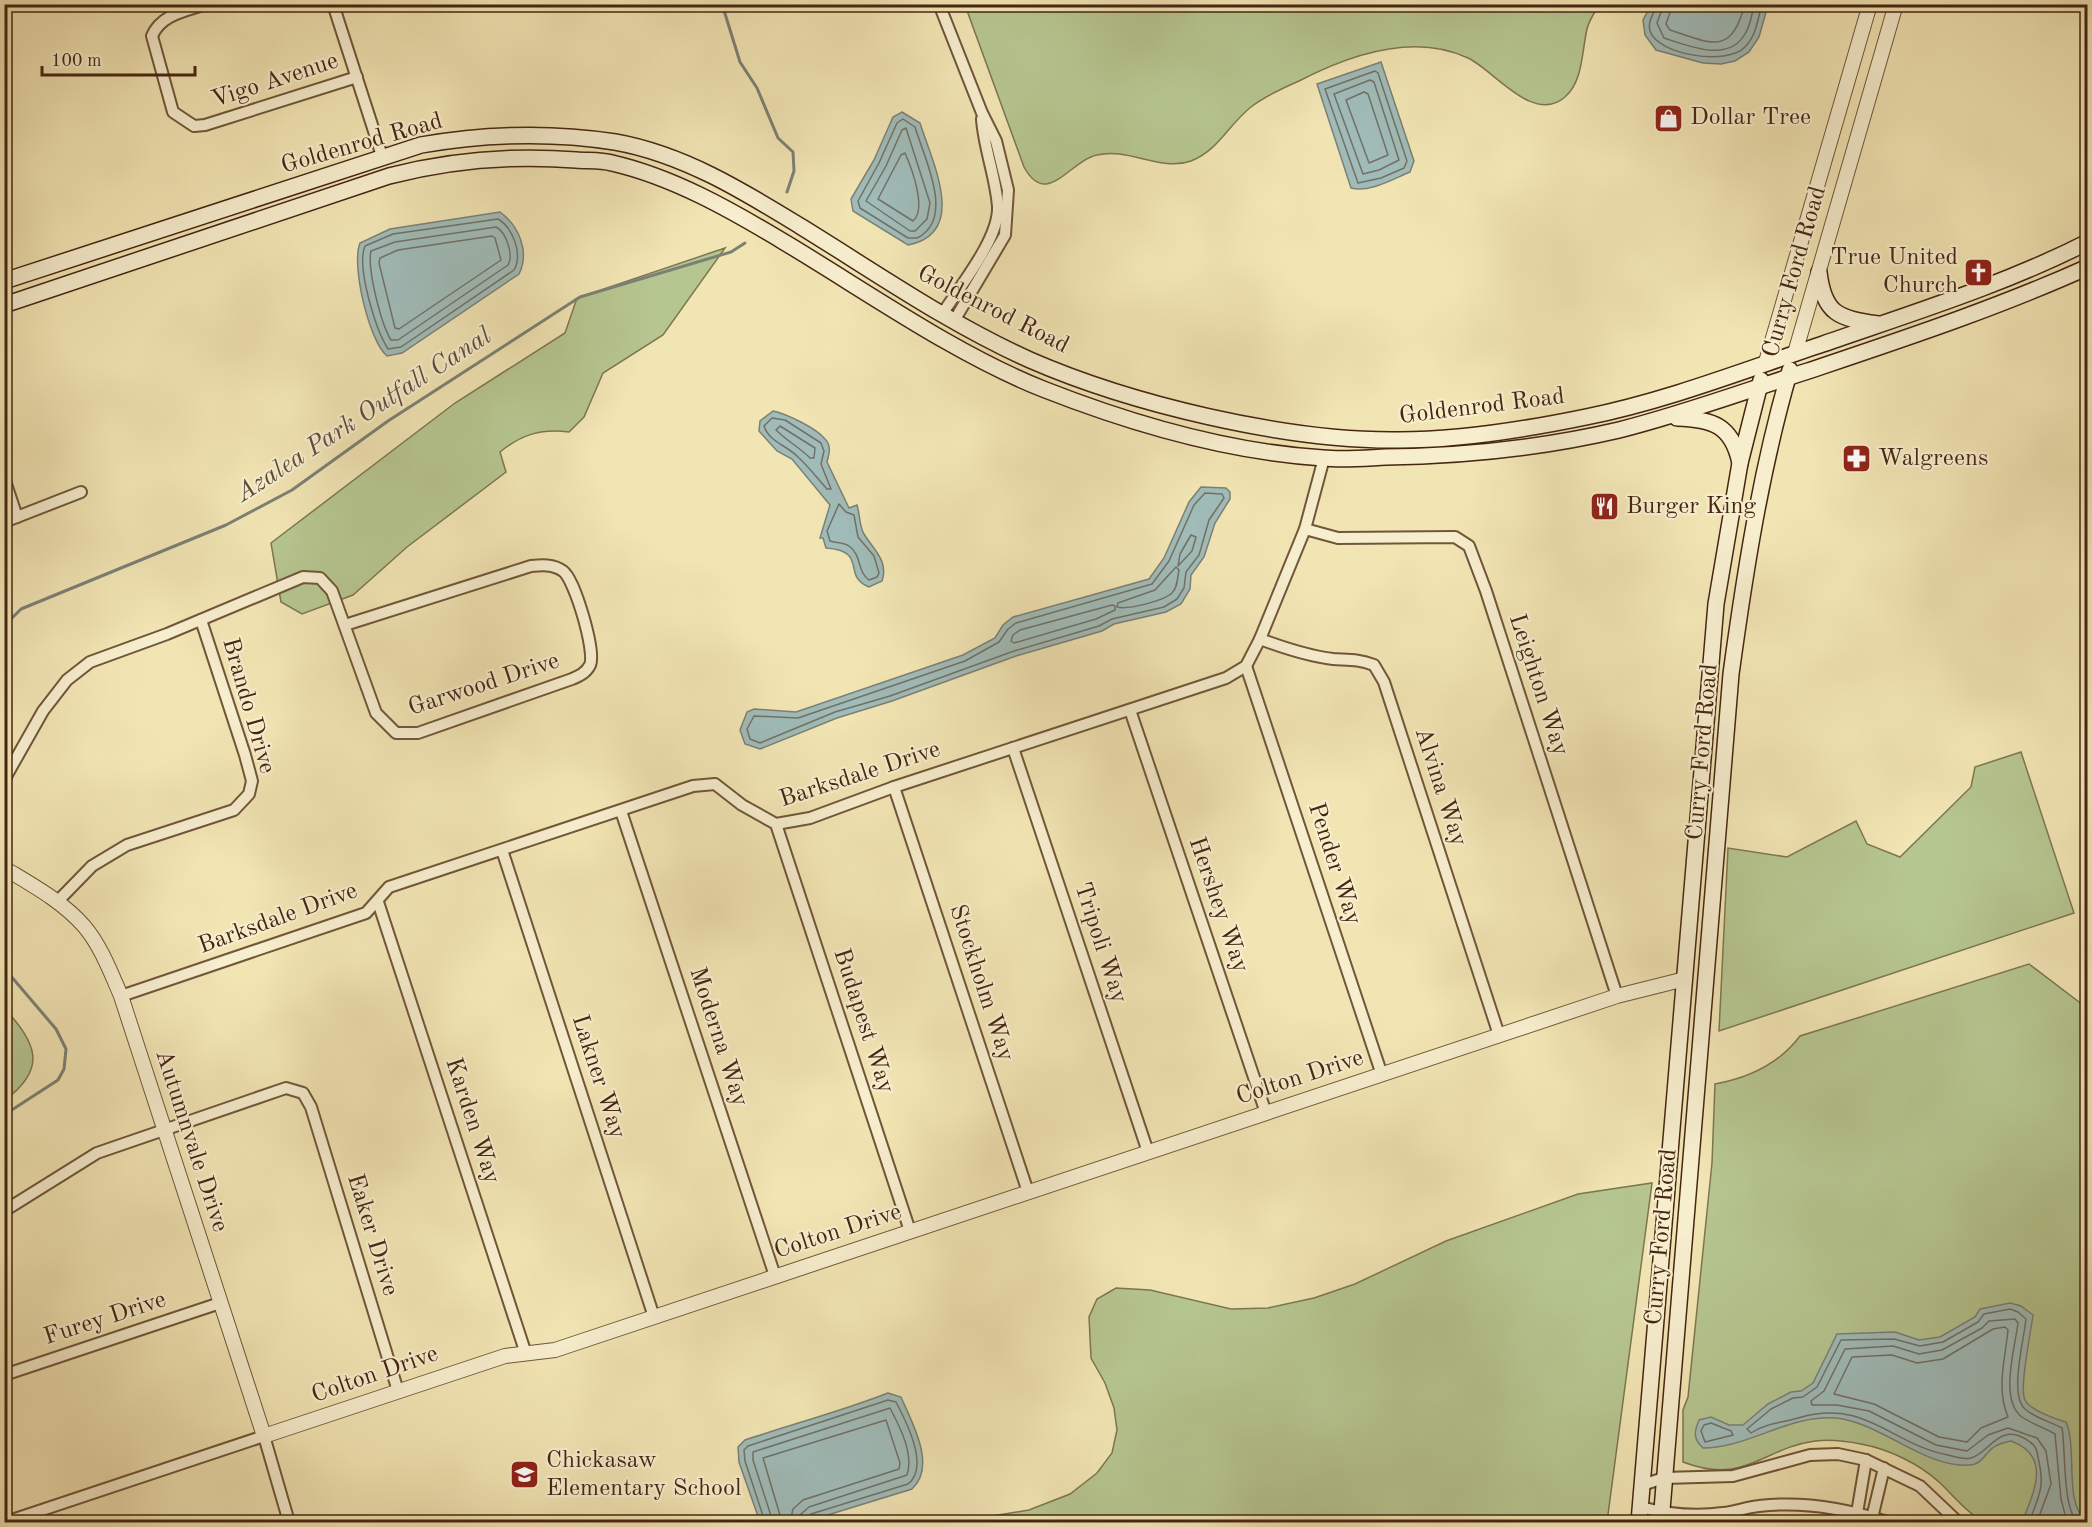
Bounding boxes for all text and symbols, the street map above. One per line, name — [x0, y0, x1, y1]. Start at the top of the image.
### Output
scale bar — [42, 39, 195, 77]
street label: Vigo Avenue — [209, 49, 341, 113]
text: 100 m — [51, 52, 102, 70]
shop icon: Dollar Tree — [1653, 102, 1685, 134]
place label: Dollar Tree — [1690, 106, 1811, 130]
street label: Goldenrod Road — [279, 109, 445, 179]
street label: Curry Ford Road — [1759, 184, 1831, 360]
place label: True United Church — [1830, 246, 1958, 298]
church icon: True United Church — [1963, 256, 1995, 288]
street label: Goldenrod Road — [913, 261, 1073, 359]
water label: Azalea Park Outfall Canal — [230, 323, 497, 508]
street label: Goldenrod Road — [1398, 385, 1566, 429]
pharmacy icon: Walgreens — [1841, 443, 1873, 475]
place label: Walgreens — [1878, 447, 1988, 471]
restaurant icon: Burger King — [1589, 491, 1621, 523]
place label: Burger King — [1626, 495, 1756, 519]
street label: Leighton Way — [1504, 611, 1572, 759]
street label: Brando Drive — [217, 635, 279, 777]
street label: Garwood Drive — [406, 649, 562, 721]
street label: Curry Ford Road — [1683, 663, 1723, 841]
street label: Alvina Way — [1410, 725, 1471, 850]
street label: Barksdale Drive — [777, 738, 943, 812]
street label: Pender Way — [1303, 800, 1365, 928]
street label: Hershey Way — [1184, 834, 1252, 976]
street label: Barksdale Drive — [195, 879, 361, 959]
street label: Tripoli Way — [1069, 880, 1131, 1007]
street label: Stockholm Way — [944, 902, 1018, 1065]
street label: Budapest Way — [828, 946, 898, 1097]
street label: Moderna Way — [684, 964, 752, 1110]
street label: Lakner Way — [567, 1012, 629, 1142]
street label: Colton Drive — [1233, 1046, 1367, 1110]
street label: Autumnvale Drive — [150, 1047, 232, 1235]
street label: Karden Way — [440, 1055, 504, 1187]
street label: Curry Ford Road — [1642, 1148, 1682, 1326]
street label: Eaker Drive — [342, 1171, 402, 1299]
street label: Colton Drive — [771, 1200, 905, 1264]
street label: Furey Drive — [41, 1288, 169, 1350]
street label: Colton Drive — [309, 1342, 441, 1408]
place label: Chickasaw Elementary School — [546, 1449, 741, 1501]
school or university icon: Chickasaw Elementary School — [509, 1459, 541, 1491]

